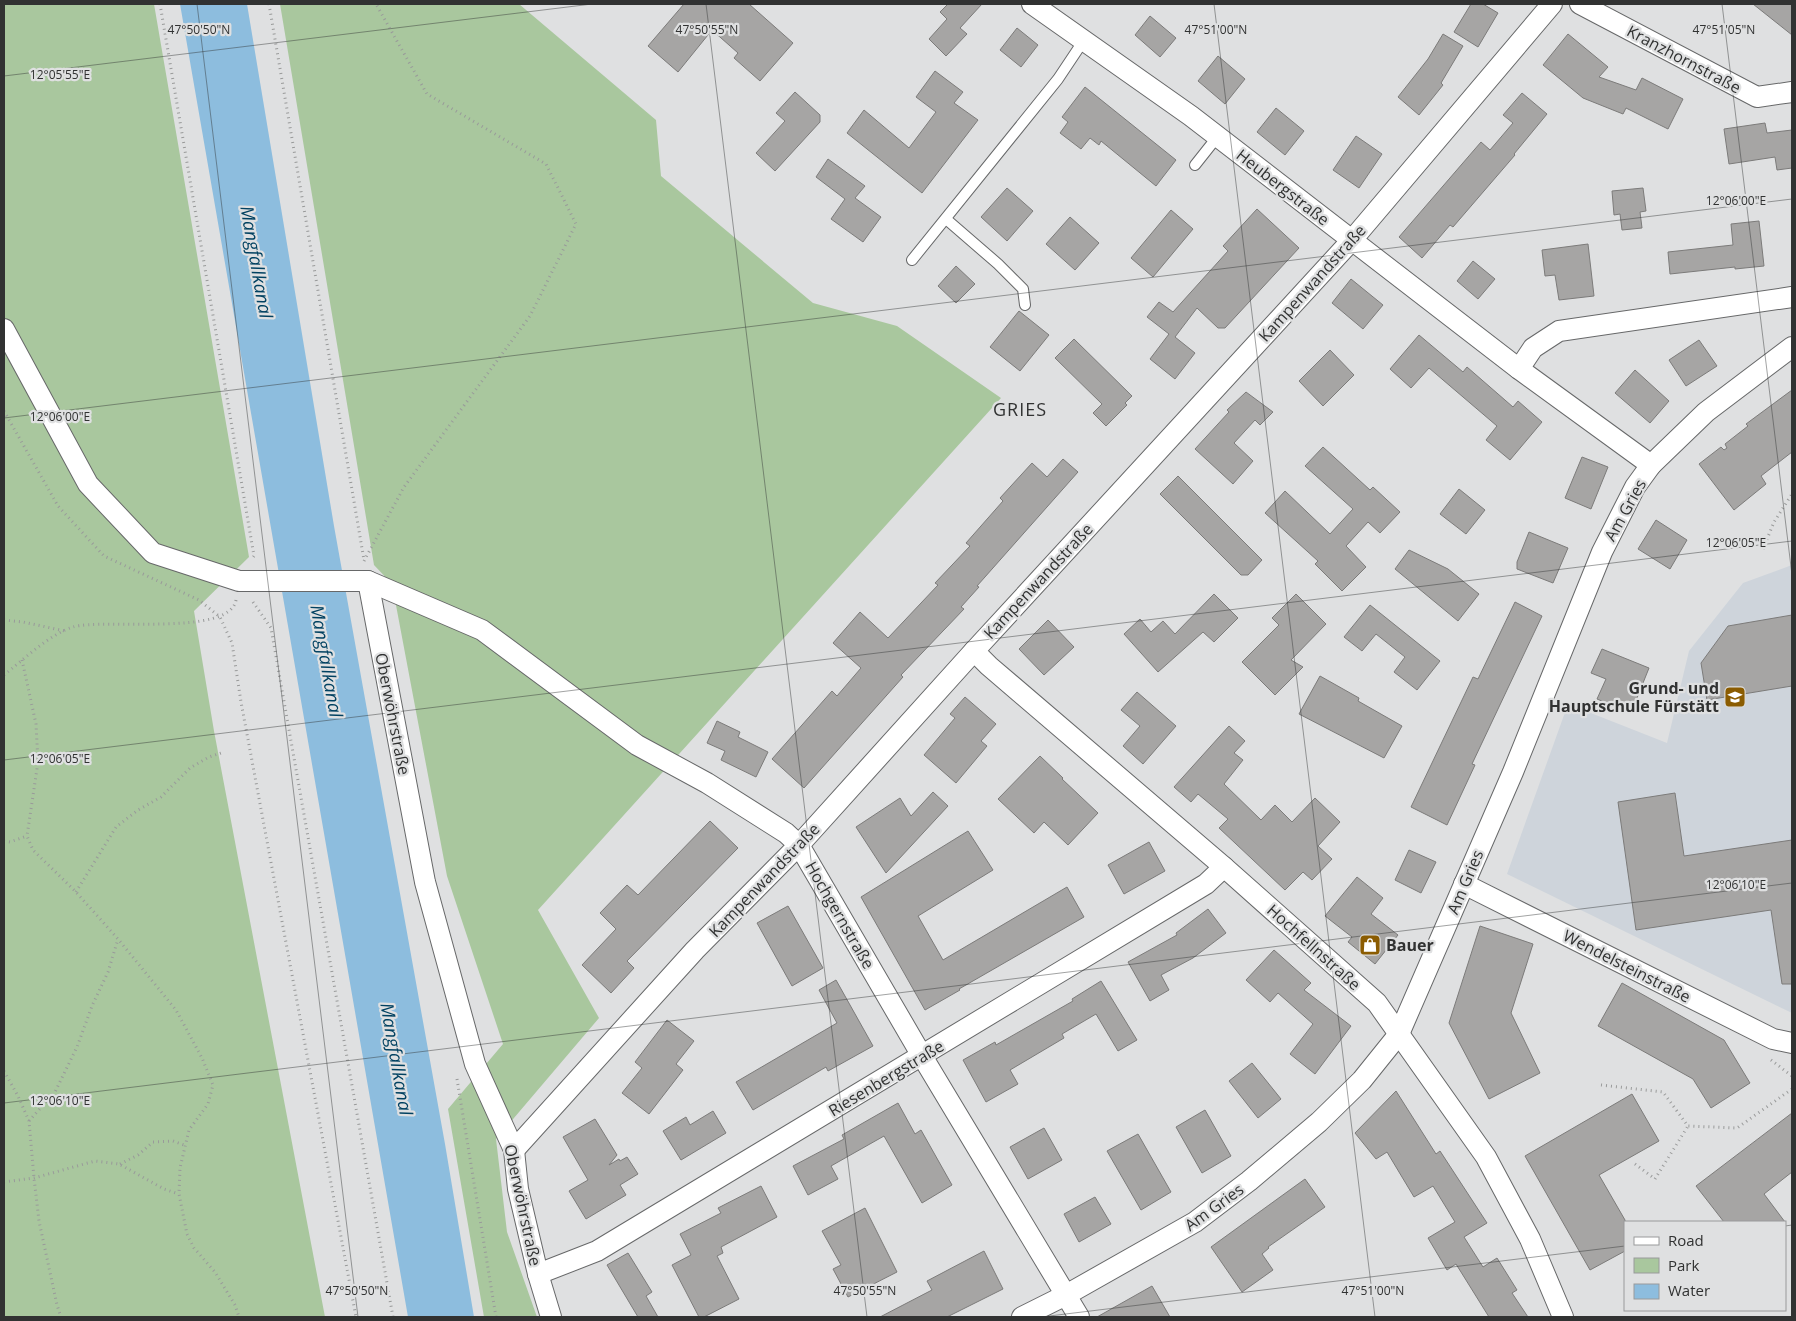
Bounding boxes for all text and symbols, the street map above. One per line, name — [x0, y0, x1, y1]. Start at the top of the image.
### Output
street label: Kranzhornstraße — [1623, 20, 1745, 98]
text: 47°50'50"N — [168, 21, 230, 38]
text: 47°50'55"N — [676, 21, 738, 38]
text: 47°51'00"N — [1185, 21, 1247, 38]
text: 47°51'05"N — [1693, 21, 1755, 38]
text: 12°05'55"E — [30, 66, 90, 83]
street label: Heubergstraße — [1232, 144, 1334, 230]
text: 12°06'00"E — [1706, 192, 1766, 209]
water label: Mangfallkanal — [235, 204, 279, 320]
street label: Kampenwandstraße — [1253, 220, 1371, 346]
district label: GRIES — [993, 397, 1047, 421]
text: 12°06'00"E — [30, 408, 90, 425]
street label: Am Gries — [1599, 475, 1651, 545]
street label: Kampenwandstraße — [979, 518, 1097, 644]
text: 12°06'05"E — [1706, 534, 1766, 551]
water label: Mangfallkanal — [305, 603, 349, 719]
street label: Oberwöhrstraße — [370, 651, 416, 777]
place label: Grund- und Hauptschule Fürstätt — [1549, 677, 1719, 717]
school or university icon: Grund- und Hauptschule Fürstätt — [1723, 685, 1747, 709]
text: 12°06'05"E — [30, 750, 90, 767]
street label: Kampenwandstraße — [704, 818, 824, 942]
street label: Am Gries — [1442, 846, 1488, 918]
street label: Hochgernstraße — [800, 857, 880, 973]
text: 12°06'10"E — [1706, 876, 1766, 893]
street label: Hochfellnstraße — [1262, 899, 1366, 995]
street label: Wendelsteinstraße — [1560, 924, 1694, 1008]
shop icon: Bauer — [1358, 933, 1382, 957]
place label: Bauer — [1386, 934, 1434, 956]
water label: Mangfallkanal — [375, 1001, 419, 1117]
street label: Riesenbergstraße — [824, 1035, 948, 1121]
text: 12°06'10"E — [30, 1092, 90, 1109]
street label: Oberwöhrstraße — [499, 1142, 547, 1268]
street label: Am Gries — [1180, 1178, 1248, 1236]
legend — [1624, 1221, 1786, 1311]
text: Road — [1668, 1230, 1704, 1250]
text: Park — [1668, 1255, 1699, 1275]
text: Water — [1668, 1280, 1710, 1300]
text: 47°50'50"N — [326, 1282, 388, 1299]
text: 47°50'55"N — [834, 1282, 896, 1299]
text: 47°51'00"N — [1342, 1282, 1404, 1299]

